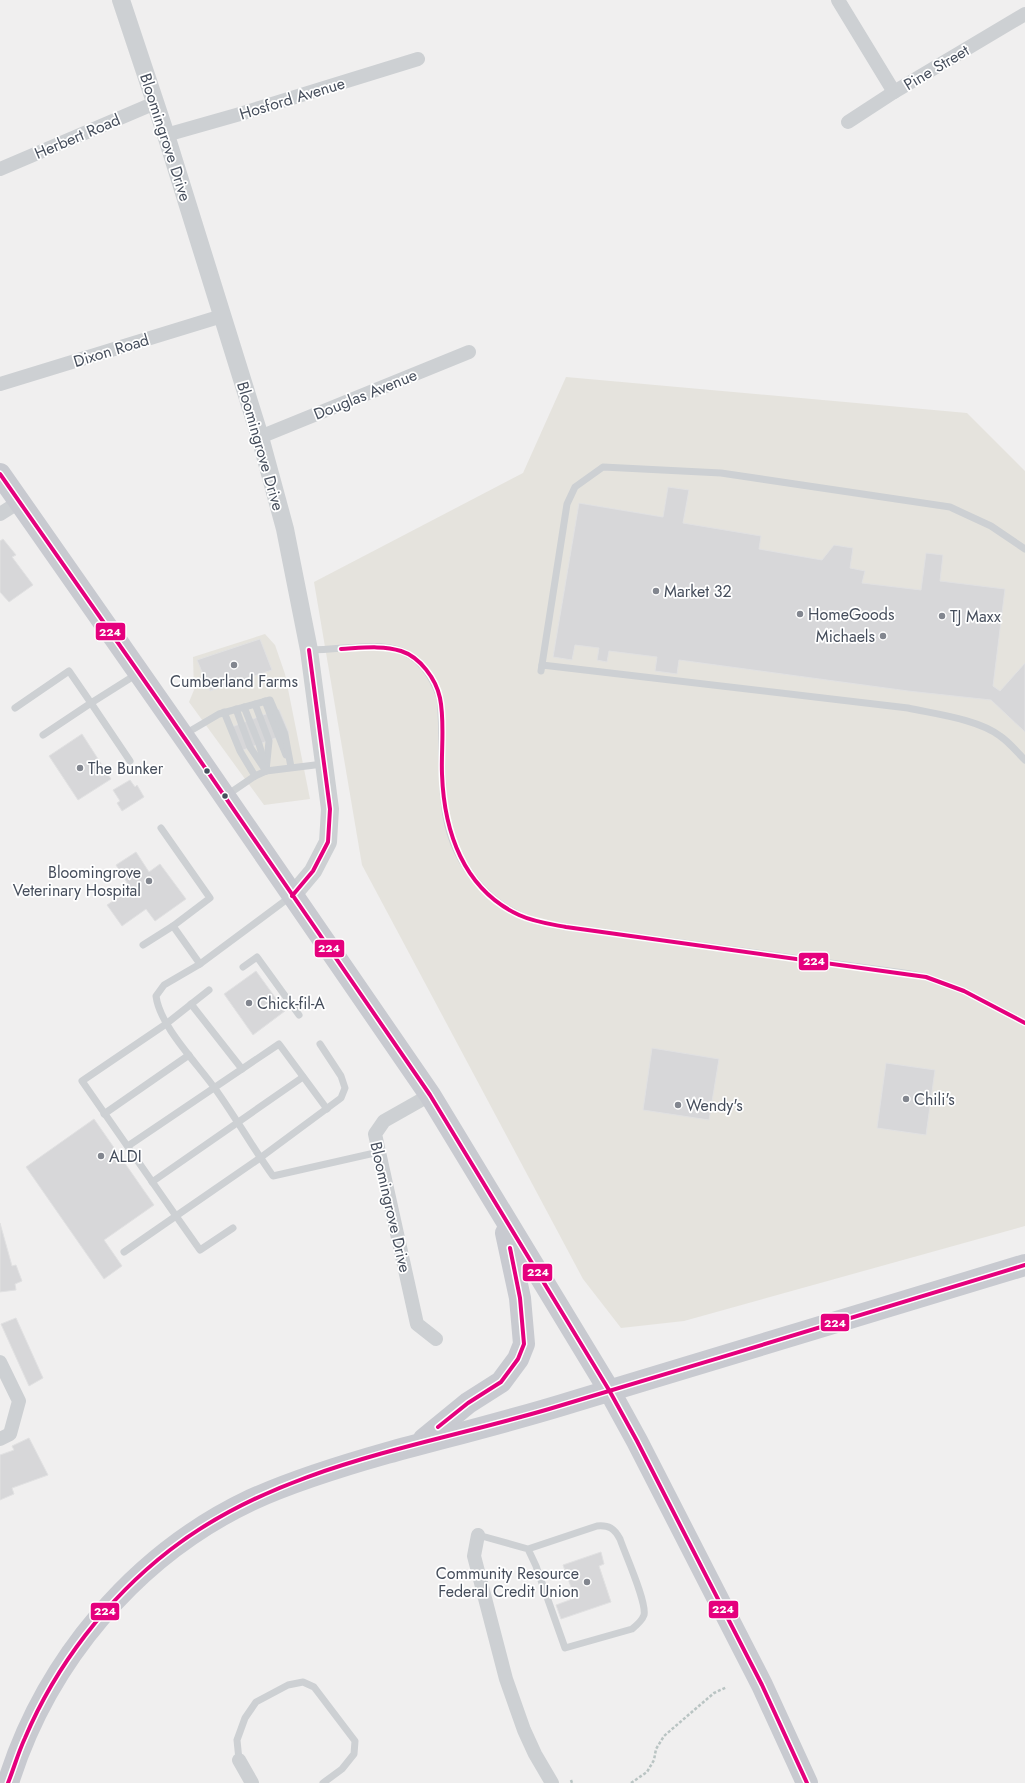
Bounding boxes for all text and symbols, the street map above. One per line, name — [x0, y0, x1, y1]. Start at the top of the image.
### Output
street label: Pine Street — [899, 39, 973, 96]
street label: Bloomingrove Drive — [134, 70, 197, 204]
street label: Hosford Avenue — [237, 72, 348, 125]
street label: Herbert Road — [31, 108, 124, 165]
street label: Dixon Road — [71, 328, 152, 373]
street label: Douglas Avenue — [310, 363, 420, 426]
street label: Bloomingrove Drive — [231, 379, 290, 513]
place label: Market 32 — [664, 580, 732, 603]
marker: Market 32 — [651, 586, 661, 596]
place label: HomeGoods — [808, 603, 894, 626]
place label: TJ Maxx — [950, 605, 1001, 628]
marker: HomeGoods — [795, 609, 805, 619]
marker: TJ Maxx — [937, 611, 947, 621]
line badge: 224 — [95, 622, 126, 641]
text: 224 — [99, 624, 121, 640]
place label: Michaels — [816, 625, 875, 648]
marker: Michaels — [878, 631, 888, 641]
marker: Cumberland Farms — [229, 660, 239, 670]
place label: Cumberland Farms — [170, 670, 298, 693]
place label: The Bunker — [88, 757, 164, 780]
marker: The Bunker — [75, 763, 85, 773]
unlabelled marker — [202, 766, 212, 776]
unlabelled marker — [220, 791, 230, 801]
place label: Bloomingrove Veterinary Hospital — [13, 861, 141, 902]
marker: Bloomingrove Veterinary Hospital — [144, 876, 154, 886]
line badge: 224 — [314, 939, 345, 958]
text: 224 — [318, 940, 340, 956]
line badge: 224 — [798, 952, 829, 971]
text: 224 — [803, 953, 825, 969]
place label: Chick-fil-A — [257, 992, 325, 1015]
marker: Chick-fil-A — [244, 998, 254, 1008]
place label: Chili's — [914, 1088, 955, 1111]
place label: Wendy's — [686, 1094, 743, 1117]
marker: Chili's — [901, 1094, 911, 1104]
marker: Wendy's — [673, 1100, 683, 1110]
street label: Bloomingrove Drive — [364, 1140, 417, 1275]
place label: ALDI — [109, 1145, 142, 1168]
marker: ALDI — [96, 1151, 106, 1161]
line badge: 224 — [522, 1263, 553, 1282]
text: 224 — [527, 1264, 549, 1280]
line badge: 224 — [820, 1313, 850, 1332]
text: 224 — [824, 1315, 846, 1331]
place label: Community Resource Federal Credit Union — [436, 1562, 579, 1603]
marker: Community Resource Federal Credit Union — [582, 1577, 592, 1587]
line badge: 224 — [708, 1600, 739, 1619]
text: 224 — [712, 1601, 734, 1617]
line badge: 224 — [90, 1602, 120, 1621]
text: 224 — [94, 1603, 116, 1619]

